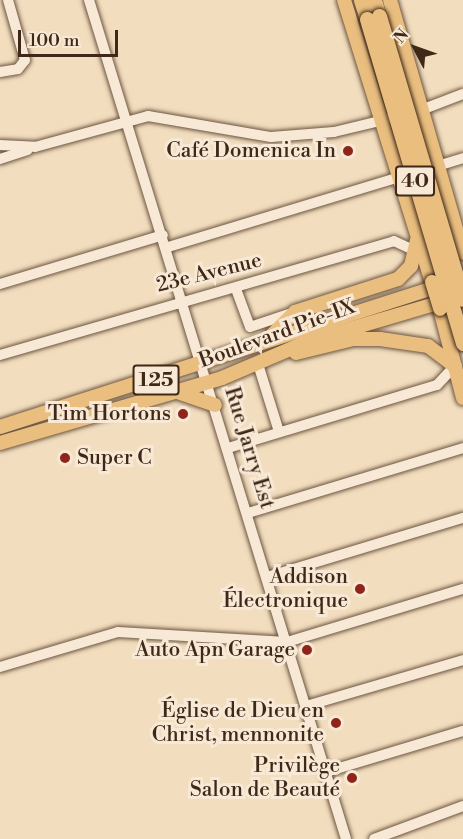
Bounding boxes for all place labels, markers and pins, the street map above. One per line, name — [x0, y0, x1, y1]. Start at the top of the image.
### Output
place label: Café Domenica In — [166, 138, 336, 164]
marker: Café Domenica In — [341, 144, 355, 158]
place label: Tim Hortons — [48, 401, 171, 427]
marker: Tim Hortons — [176, 407, 190, 421]
place label: Super C — [77, 445, 152, 471]
marker: Super C — [58, 451, 72, 465]
place label: Addison Électronique — [223, 564, 348, 614]
marker: Addison Électronique — [353, 582, 367, 596]
place label: Auto Apn Garage — [135, 637, 295, 663]
marker: Auto Apn Garage — [300, 643, 314, 657]
place label: Église de Dieu en Christ, mennonite — [152, 698, 324, 748]
marker: Église de Dieu en Christ, mennonite — [329, 716, 343, 730]
place label: Privilège Salon de Beauté — [190, 753, 340, 803]
marker: Privilège Salon de Beauté — [345, 771, 359, 785]

